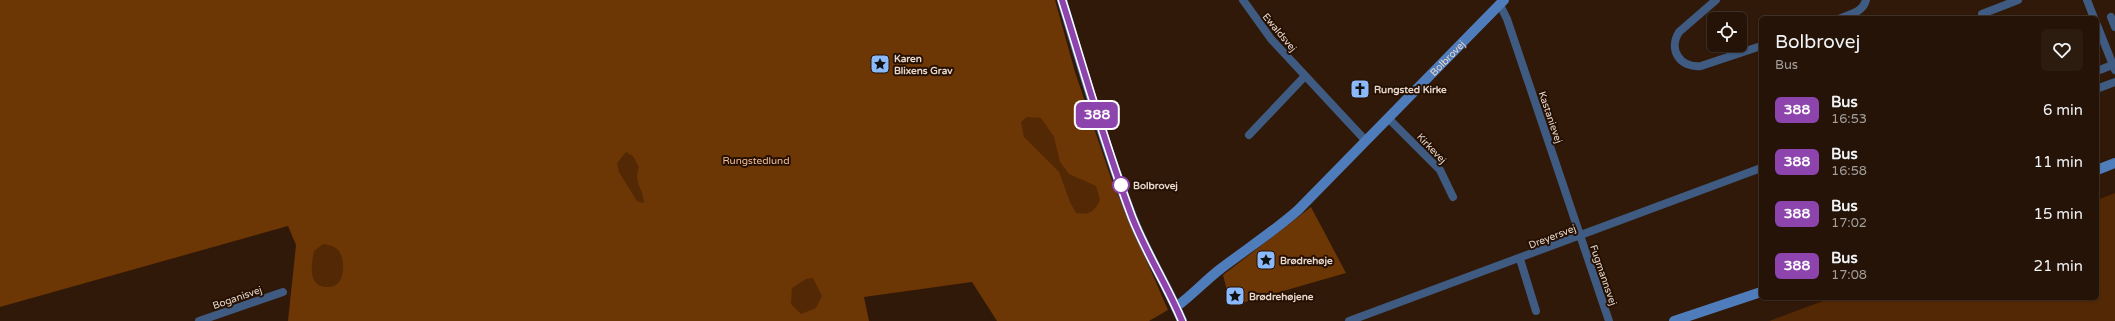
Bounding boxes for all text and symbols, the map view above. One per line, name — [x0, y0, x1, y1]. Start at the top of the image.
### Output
street label: Ewaldsvej — [1260, 11, 1299, 54]
map controls — [1707, 12, 1747, 52]
button: locate — [1707, 12, 1747, 52]
button: heart — [2041, 29, 2083, 71]
text: Bolbrovej — [1775, 31, 1860, 53]
street label: Bolbrovej — [1428, 38, 1468, 79]
place icon: Karen Blixens Grav — [869, 53, 891, 75]
place label: Karen Blixens Grav — [894, 53, 953, 77]
text: Bus — [1775, 57, 1798, 73]
church icon: Rungsted Kirke — [1349, 78, 1371, 100]
place label: Rungsted Kirke — [1374, 84, 1447, 96]
street label: Kastanievej — [1536, 90, 1565, 145]
text: Bus — [1831, 93, 1858, 111]
text: 388 — [1784, 101, 1810, 118]
text: 6 min — [2043, 101, 2083, 119]
line badge: 388 — [1074, 102, 1120, 128]
text: 388 — [1084, 106, 1110, 123]
text: 16:53 — [1831, 111, 1867, 127]
street label: Kirkevej — [1414, 131, 1449, 166]
text: Bus — [1831, 145, 1858, 163]
text: 388 — [1784, 153, 1810, 170]
text: 11 min — [2034, 153, 2083, 171]
park label: Rungstedlund — [722, 155, 790, 167]
text: 16:58 — [1831, 163, 1867, 179]
marker: Bolbrovej — [1112, 176, 1130, 194]
place label: Bolbrovej — [1133, 180, 1178, 192]
text: Bus — [1831, 197, 1858, 215]
text: 388 — [1784, 205, 1810, 222]
text: 15 min — [2034, 205, 2083, 223]
text: 17:02 — [1831, 215, 1867, 231]
street label: Dreyersvej — [1527, 222, 1578, 251]
street label: Fugmannsvej — [1587, 243, 1619, 307]
place icon: Brødrehøje — [1255, 249, 1277, 271]
text: Bus — [1831, 249, 1858, 267]
place label: Brødrehøje — [1280, 255, 1333, 267]
text: 388 — [1784, 257, 1810, 274]
text: 21 min — [2034, 257, 2083, 275]
text: 17:08 — [1831, 267, 1867, 283]
street label: Boganisvej — [211, 284, 264, 312]
place icon: Brødrehøjene — [1224, 285, 1246, 307]
place label: Brødrehøjene — [1249, 291, 1314, 303]

